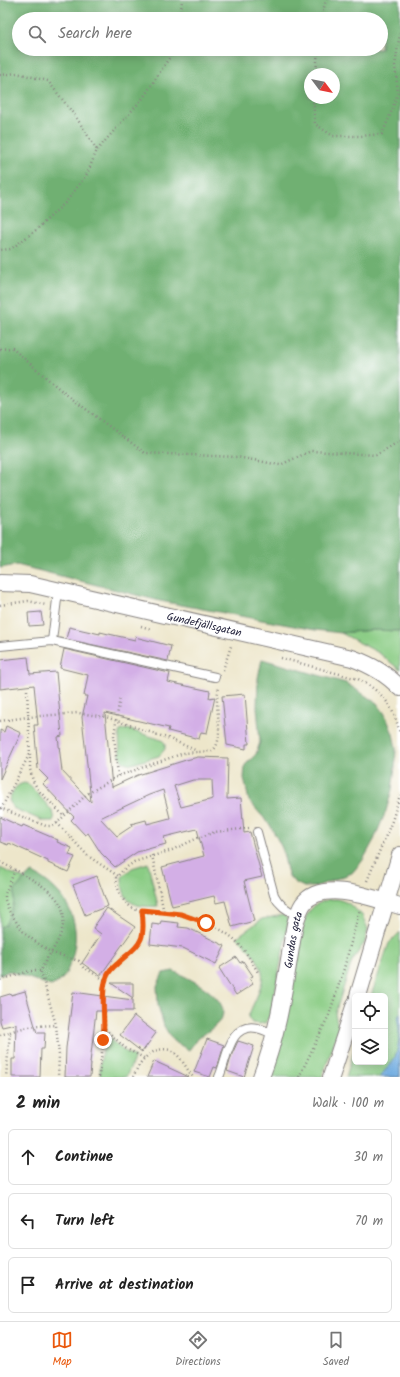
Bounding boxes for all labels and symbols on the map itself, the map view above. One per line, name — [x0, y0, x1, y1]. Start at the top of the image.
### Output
north arrow — [304, 68, 340, 104]
street label: Gundefjällsgatan — [165, 608, 244, 642]
street label: Gundas gata — [280, 909, 308, 970]
route start — [197, 914, 215, 932]
route end — [94, 1031, 112, 1049]

